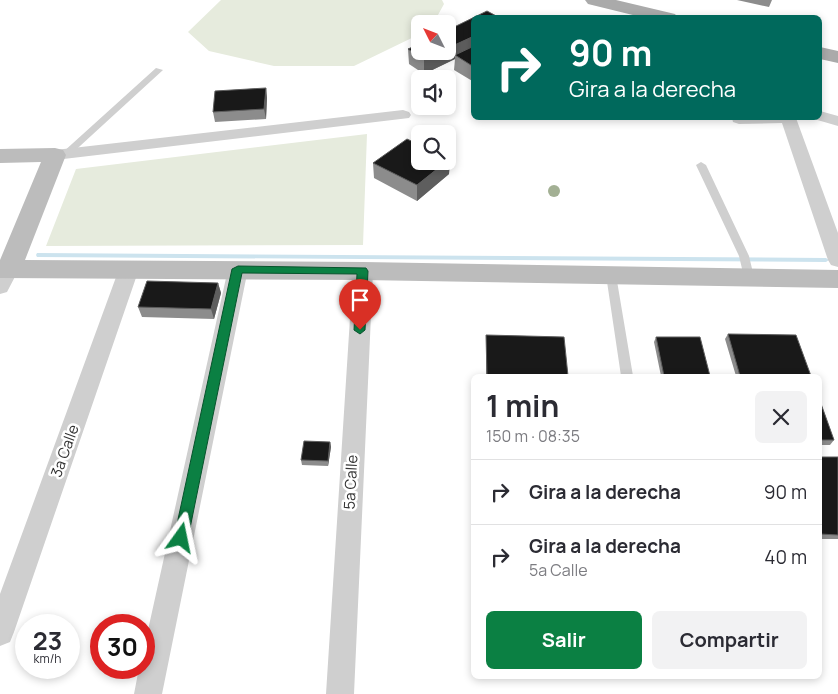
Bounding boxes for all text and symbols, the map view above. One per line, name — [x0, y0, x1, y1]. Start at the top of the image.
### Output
north arrow — [411, 15, 456, 60]
map controls — [411, 15, 456, 170]
text: 90 m — [569, 29, 652, 77]
icon: right — [486, 35, 551, 100]
button: sound — [411, 70, 456, 115]
text: Gira a la derecha — [569, 74, 736, 104]
button: search — [411, 125, 456, 170]
pin — [339, 279, 381, 330]
icon: arrive — [346, 286, 374, 314]
text: 1 min — [486, 385, 559, 426]
button: close — [755, 391, 807, 443]
street label: 3a Calle — [45, 421, 84, 480]
text: 150 m · 08:35 — [486, 425, 580, 447]
street label: 5a Calle — [339, 454, 362, 510]
icon: right — [486, 478, 514, 506]
text: Gira a la derecha — [529, 479, 681, 505]
text: 90 m — [764, 479, 807, 505]
position arrow — [154, 511, 206, 563]
text: Gira a la derecha — [529, 533, 681, 559]
icon: right — [486, 543, 514, 571]
text: 40 m — [764, 544, 807, 570]
text: 5a Calle — [529, 559, 588, 581]
button: Salir — [486, 611, 642, 669]
button: Compartir — [652, 611, 807, 669]
speed limit sign: 30 — [90, 614, 155, 679]
text: 23 — [33, 623, 62, 658]
text: km/h — [34, 650, 61, 667]

